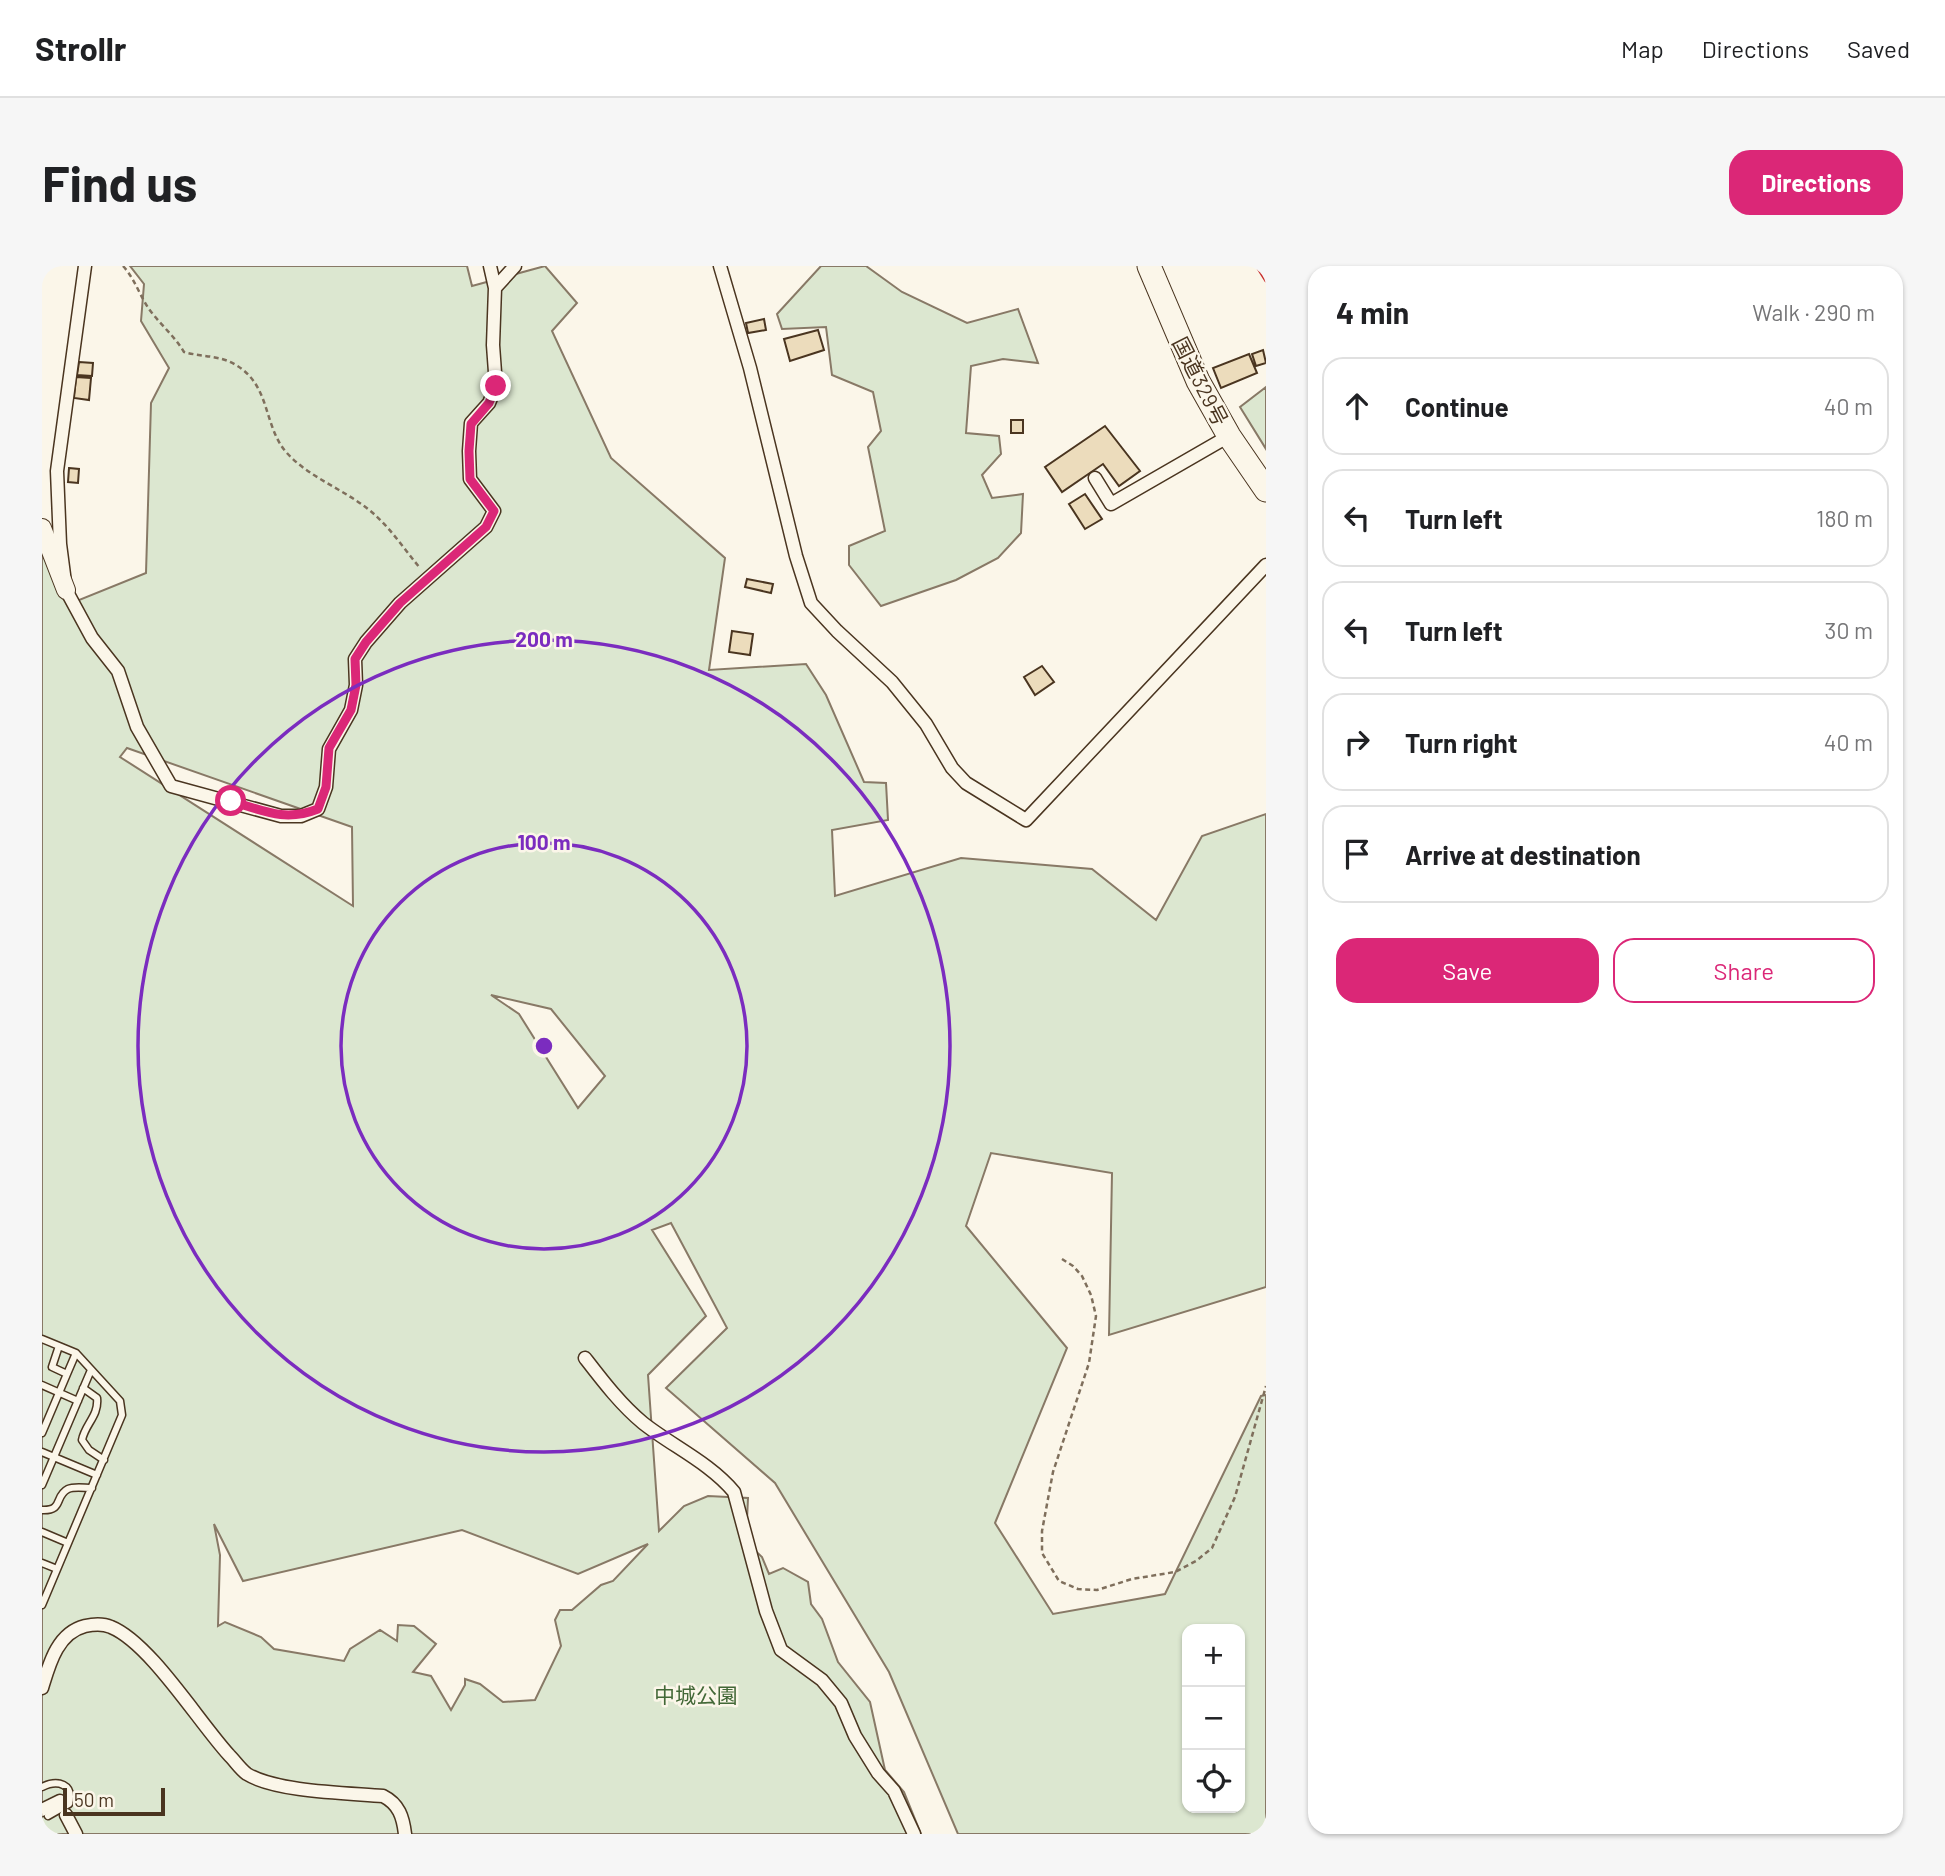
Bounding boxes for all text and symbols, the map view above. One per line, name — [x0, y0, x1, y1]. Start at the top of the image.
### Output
text: Strollr — [35, 28, 127, 68]
text: Map — [1621, 34, 1664, 63]
text: Directions — [1702, 34, 1809, 63]
text: Saved — [1847, 34, 1910, 63]
button: Directions — [1729, 150, 1903, 215]
text: Find us — [42, 153, 197, 212]
text: 4 min — [1336, 294, 1409, 330]
text: Walk · 290 m — [1752, 298, 1875, 326]
street label: 国道329号 — [1168, 333, 1234, 429]
route end — [480, 370, 511, 401]
icon: ahead — [1338, 387, 1376, 425]
text: Continue — [1405, 391, 1509, 422]
text: 40 m — [1824, 392, 1873, 420]
icon: left — [1338, 499, 1376, 537]
text: Turn left — [1405, 503, 1503, 534]
text: 180 m — [1816, 504, 1873, 532]
icon: left — [1338, 611, 1376, 649]
text: Turn left — [1405, 615, 1503, 646]
text: 30 m — [1825, 616, 1873, 644]
text: 200 m — [515, 626, 573, 651]
icon: right — [1338, 723, 1376, 761]
text: Turn right — [1405, 727, 1518, 758]
text: 40 m — [1824, 728, 1873, 756]
route start — [215, 785, 246, 816]
text: 100 m — [517, 829, 571, 854]
icon: arrive — [1338, 835, 1376, 873]
text: Arrive at destination — [1405, 839, 1641, 870]
button: Save — [1336, 938, 1599, 1003]
button: Share — [1613, 938, 1875, 1003]
centre of rings — [532, 1034, 556, 1058]
map controls — [1182, 1624, 1245, 1813]
button: + — [1182, 1624, 1245, 1687]
park label: 中城公園 — [654, 1682, 738, 1707]
button: − — [1182, 1687, 1245, 1750]
button: locate — [1182, 1750, 1245, 1813]
scale bar — [63, 1785, 164, 1817]
text: 50 m — [74, 1788, 114, 1811]

